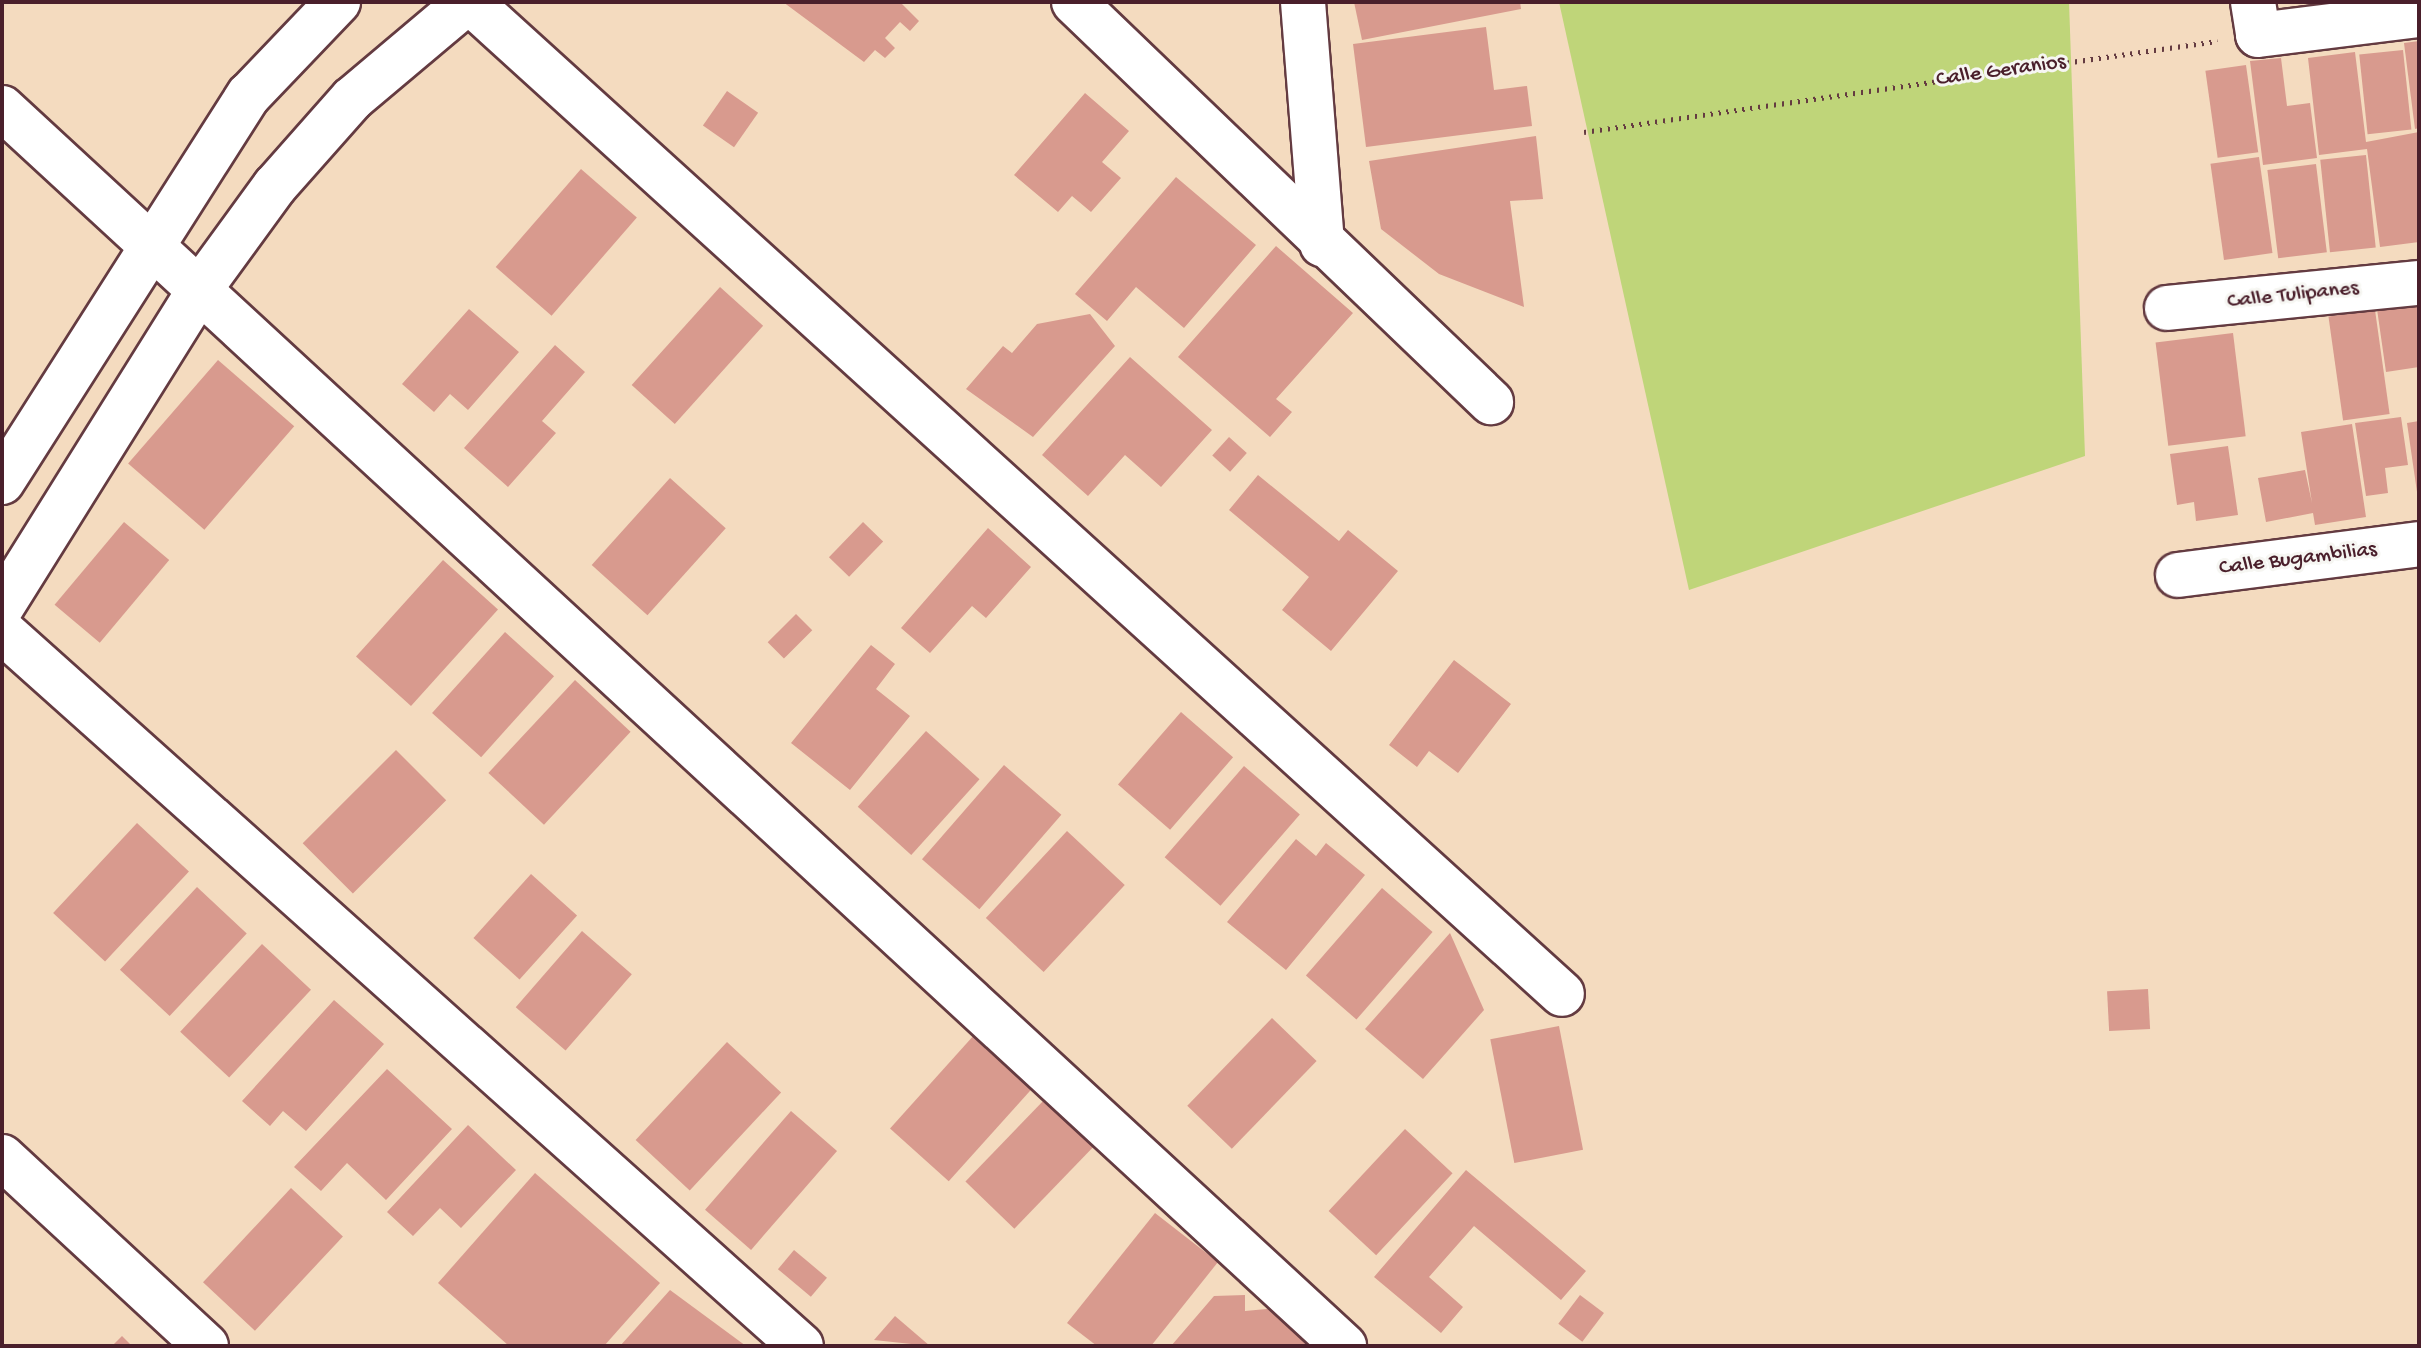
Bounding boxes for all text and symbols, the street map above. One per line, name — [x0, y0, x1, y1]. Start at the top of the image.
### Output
street label: Calle Geranios — [1935, 50, 2067, 94]
street label: Calle Tulipanes — [2226, 276, 2360, 316]
street label: Calle Bugambilias — [2218, 537, 2378, 583]

